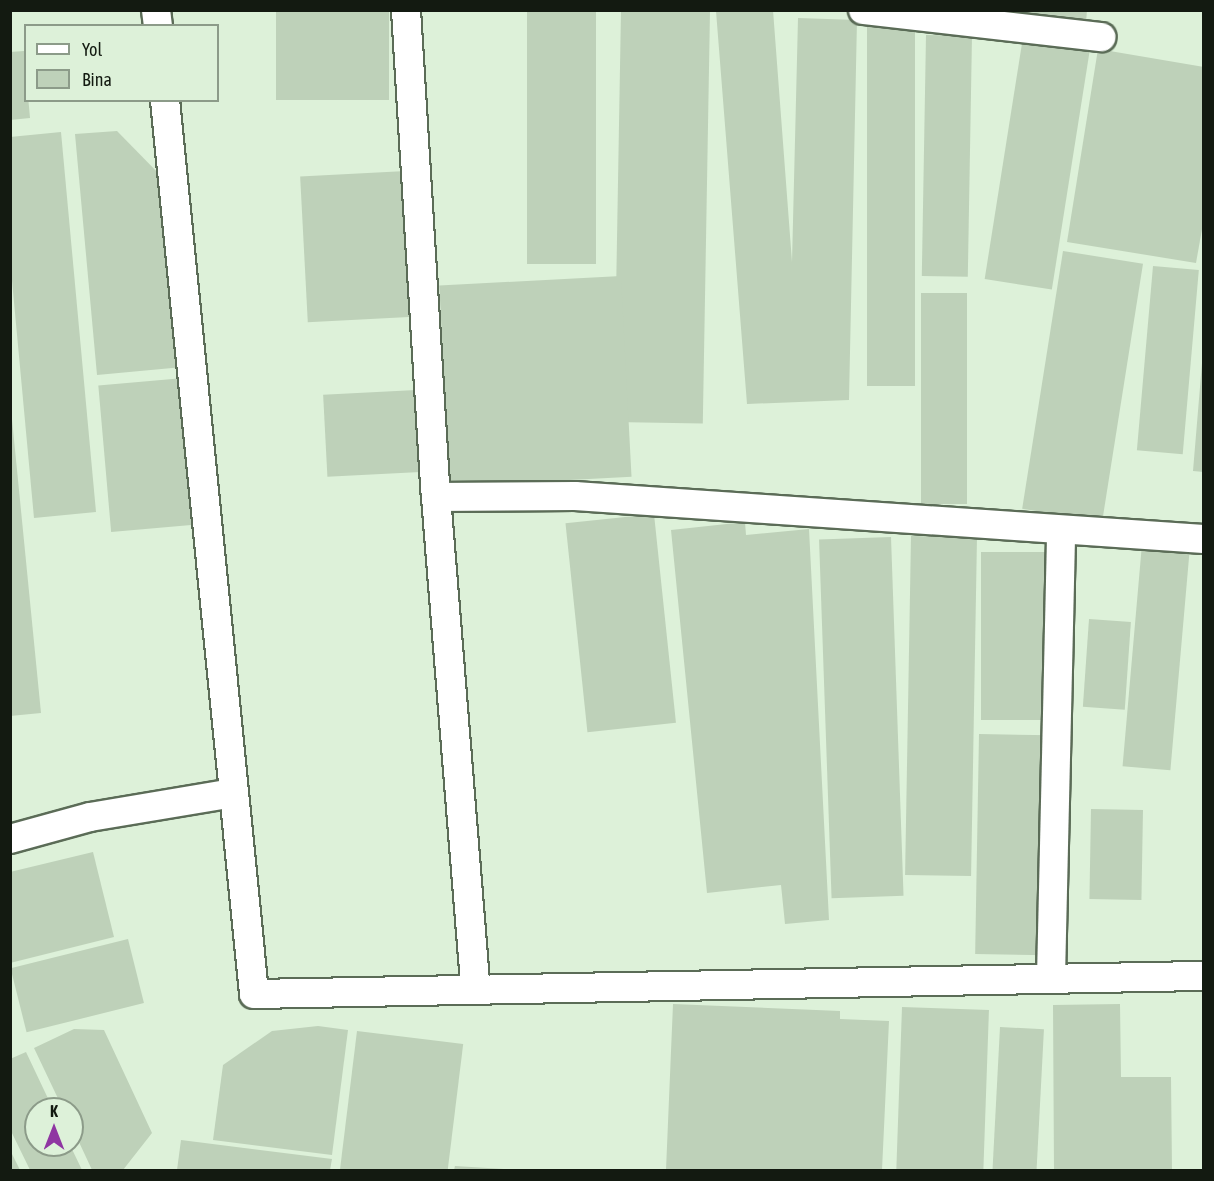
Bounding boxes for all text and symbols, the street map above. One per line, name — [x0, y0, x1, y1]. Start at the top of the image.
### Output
legend — [24, 24, 219, 102]
text: Yol — [82, 39, 102, 60]
text: Bina — [82, 69, 112, 90]
north arrow — [24, 1097, 84, 1157]
text: K — [50, 1102, 58, 1120]

